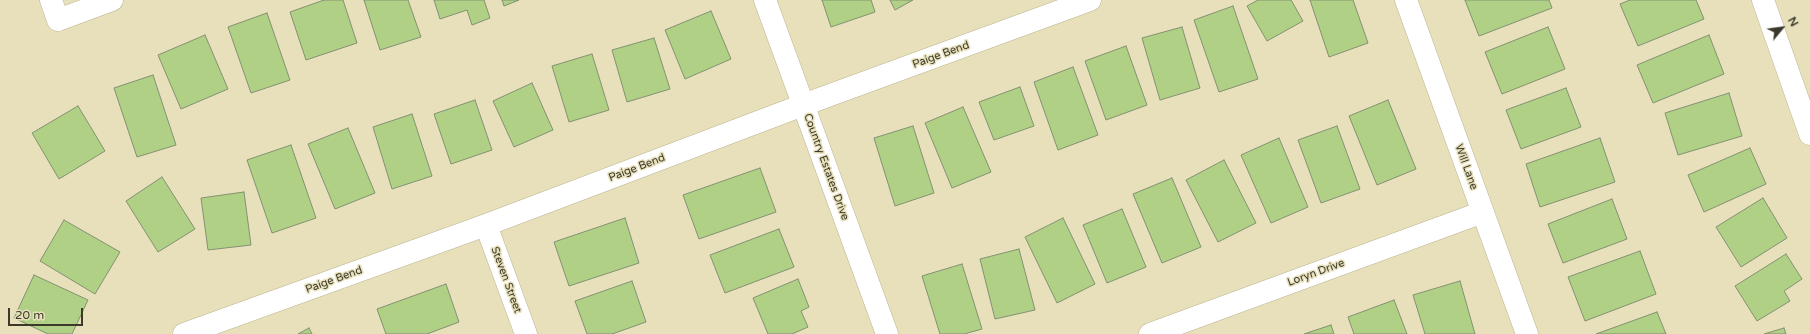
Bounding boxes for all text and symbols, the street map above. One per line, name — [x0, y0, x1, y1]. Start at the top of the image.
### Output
north arrow — [1762, 8, 1802, 48]
text: N — [1785, 15, 1801, 29]
street label: Paige Bend — [911, 39, 971, 71]
street label: Country Estates Drive — [801, 112, 851, 222]
street label: Will Lane — [1452, 142, 1480, 192]
street label: Paige Bend — [607, 151, 667, 185]
street label: Steven Street — [488, 245, 524, 315]
street label: Loryn Drive — [1286, 257, 1346, 289]
street label: Paige Bend — [304, 264, 364, 296]
scale bar — [10, 300, 85, 326]
text: 20 m — [15, 308, 44, 322]

